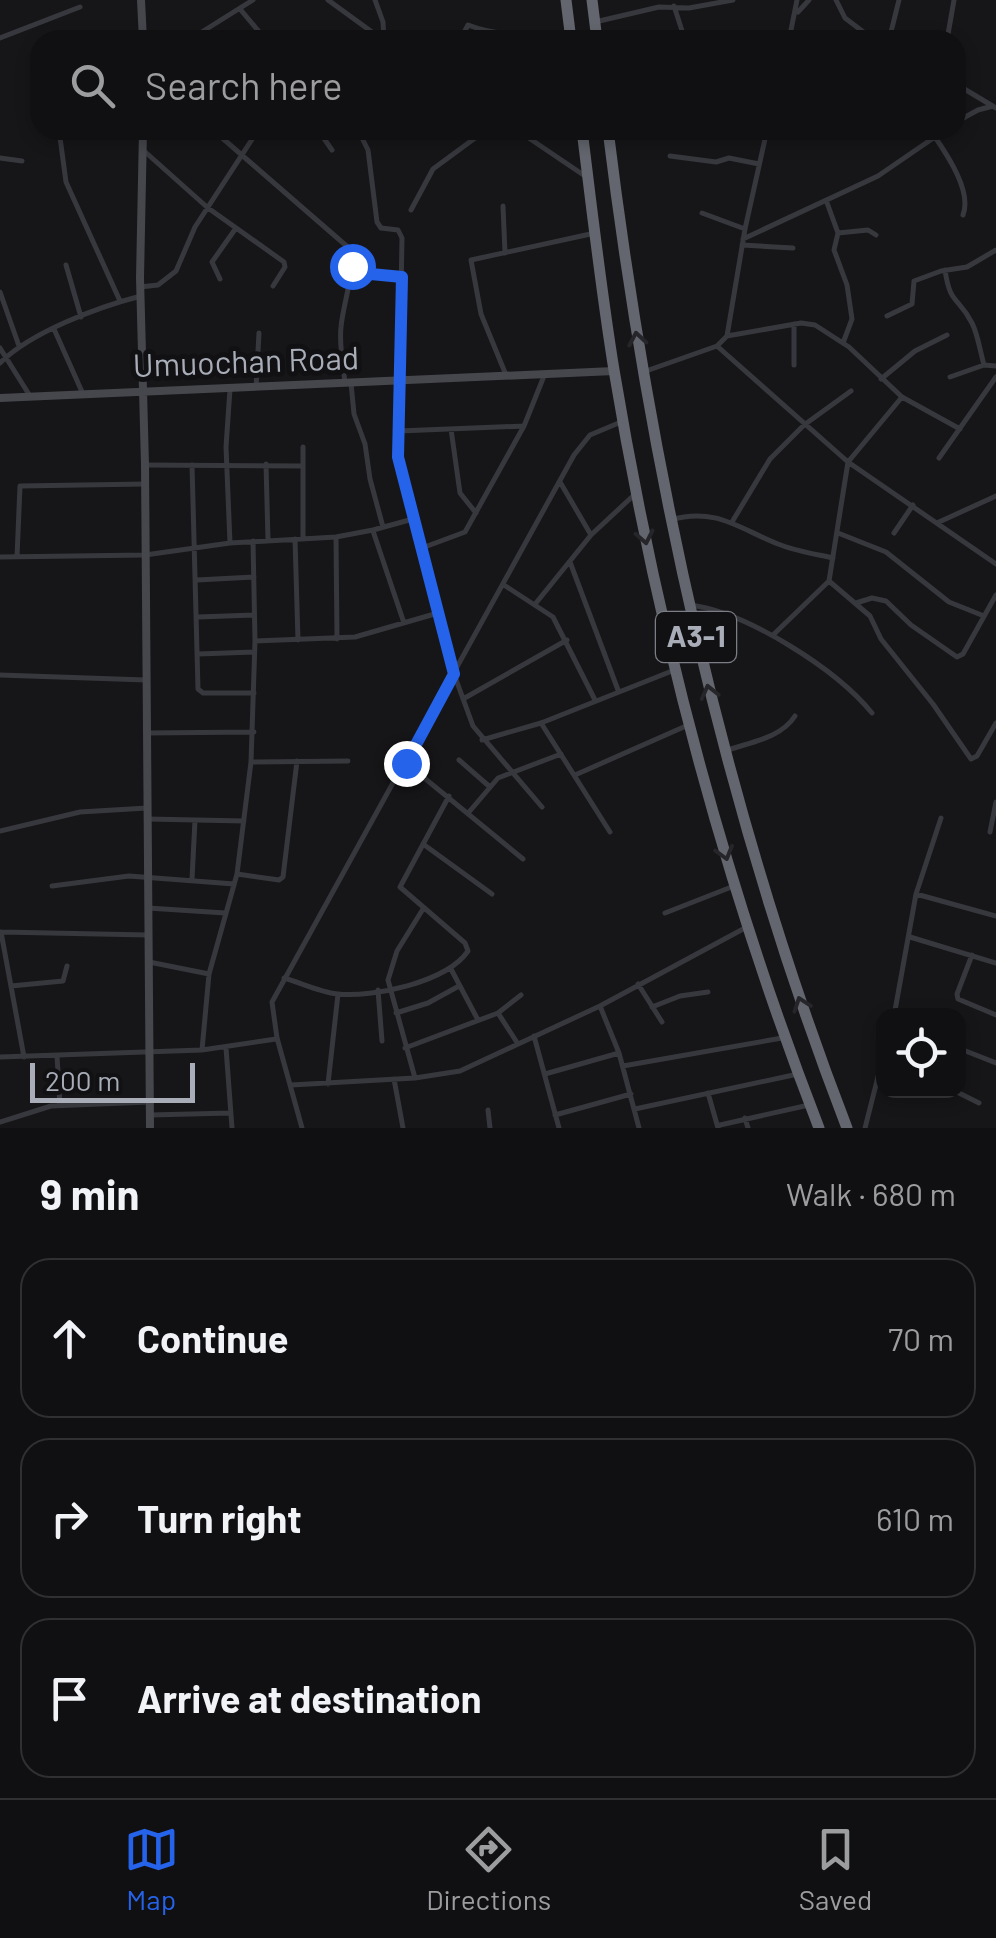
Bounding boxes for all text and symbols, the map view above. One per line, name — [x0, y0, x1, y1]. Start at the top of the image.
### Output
search box — [30, 30, 966, 140]
icon: search — [65, 58, 120, 113]
text: Search here — [145, 62, 343, 108]
route start — [330, 244, 376, 290]
one-way arrow — [627, 331, 648, 348]
street label: Umuochan Road — [132, 337, 360, 383]
one-way arrow — [634, 529, 655, 546]
road number: A3-1 — [656, 612, 736, 662]
one-way arrow — [700, 684, 721, 701]
route end — [384, 741, 430, 787]
one-way arrow — [713, 843, 734, 861]
one-way arrow — [792, 996, 812, 1013]
map controls — [876, 1008, 966, 1098]
button: locate — [876, 1008, 966, 1098]
scale bar — [30, 1058, 195, 1102]
text: 200 m — [45, 1063, 120, 1097]
text: 9 min — [40, 1168, 139, 1218]
text: Walk · 680 m — [786, 1174, 956, 1212]
icon: ahead — [42, 1311, 97, 1366]
text: Continue — [137, 1315, 288, 1361]
text: 70 m — [888, 1319, 954, 1357]
icon: right — [42, 1491, 97, 1546]
text: Turn right — [137, 1495, 302, 1541]
text: 610 m — [876, 1499, 954, 1537]
icon: arrive — [42, 1671, 97, 1726]
text: Arrive at destination — [137, 1675, 482, 1721]
tab: Map — [124, 1822, 179, 1916]
tab: Directions — [426, 1822, 551, 1916]
tab: Saved — [799, 1822, 872, 1916]

